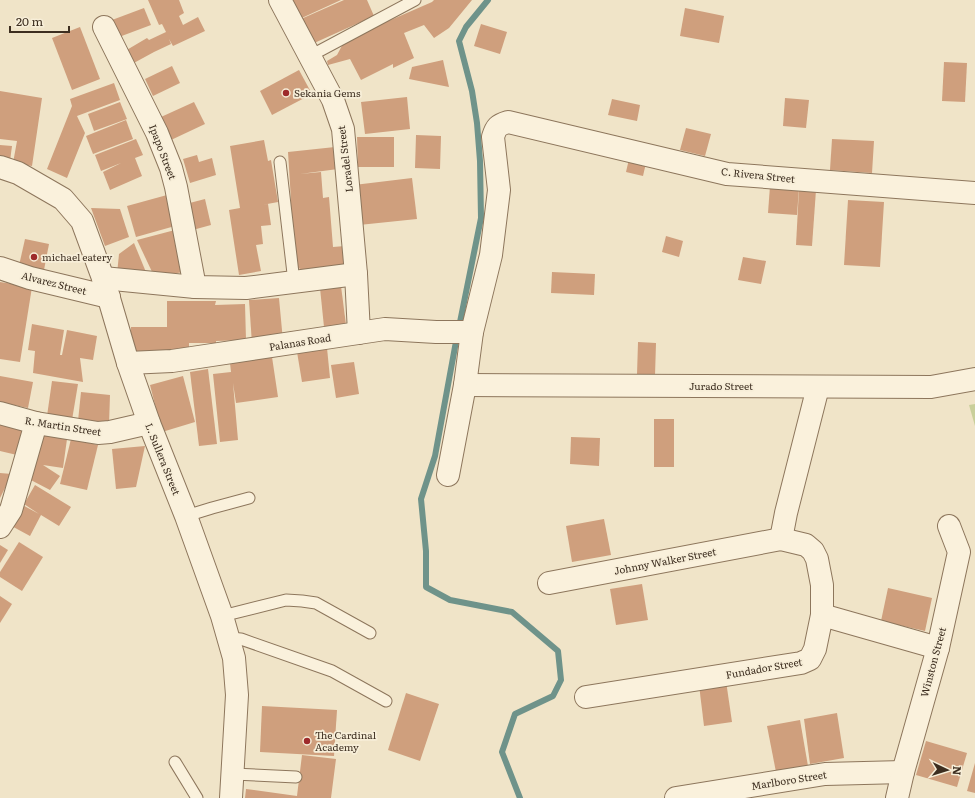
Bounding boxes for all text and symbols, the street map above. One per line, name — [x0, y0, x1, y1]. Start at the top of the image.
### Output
scale bar — [10, 8, 69, 34]
text: 20 m — [16, 12, 43, 30]
place label: Sekania Gems — [294, 85, 361, 100]
marker: Sekania Gems — [281, 88, 291, 98]
street label: Ipapo Street — [146, 122, 181, 182]
street label: Loradel Street — [333, 125, 356, 193]
street label: C. Rivera Street — [720, 163, 796, 186]
place label: michael eatery — [42, 249, 112, 264]
marker: michael eatery — [29, 252, 39, 262]
street label: Alvarez Street — [20, 267, 88, 298]
street label: Palanas Road — [268, 329, 332, 354]
street label: Jurado Street — [689, 378, 753, 393]
street label: R. Martin Street — [24, 412, 102, 439]
street label: L. Sullera Street — [142, 421, 185, 497]
street label: Johnny Walker Street — [613, 543, 717, 578]
street label: Winston Street — [916, 625, 949, 699]
street label: Fundador Street — [724, 653, 803, 682]
place label: The Cardinal Academy — [315, 727, 377, 754]
marker: The Cardinal Academy — [302, 736, 312, 746]
north arrow — [927, 750, 967, 790]
street label: Marlboro Street — [750, 766, 828, 793]
text: N — [950, 766, 966, 776]

